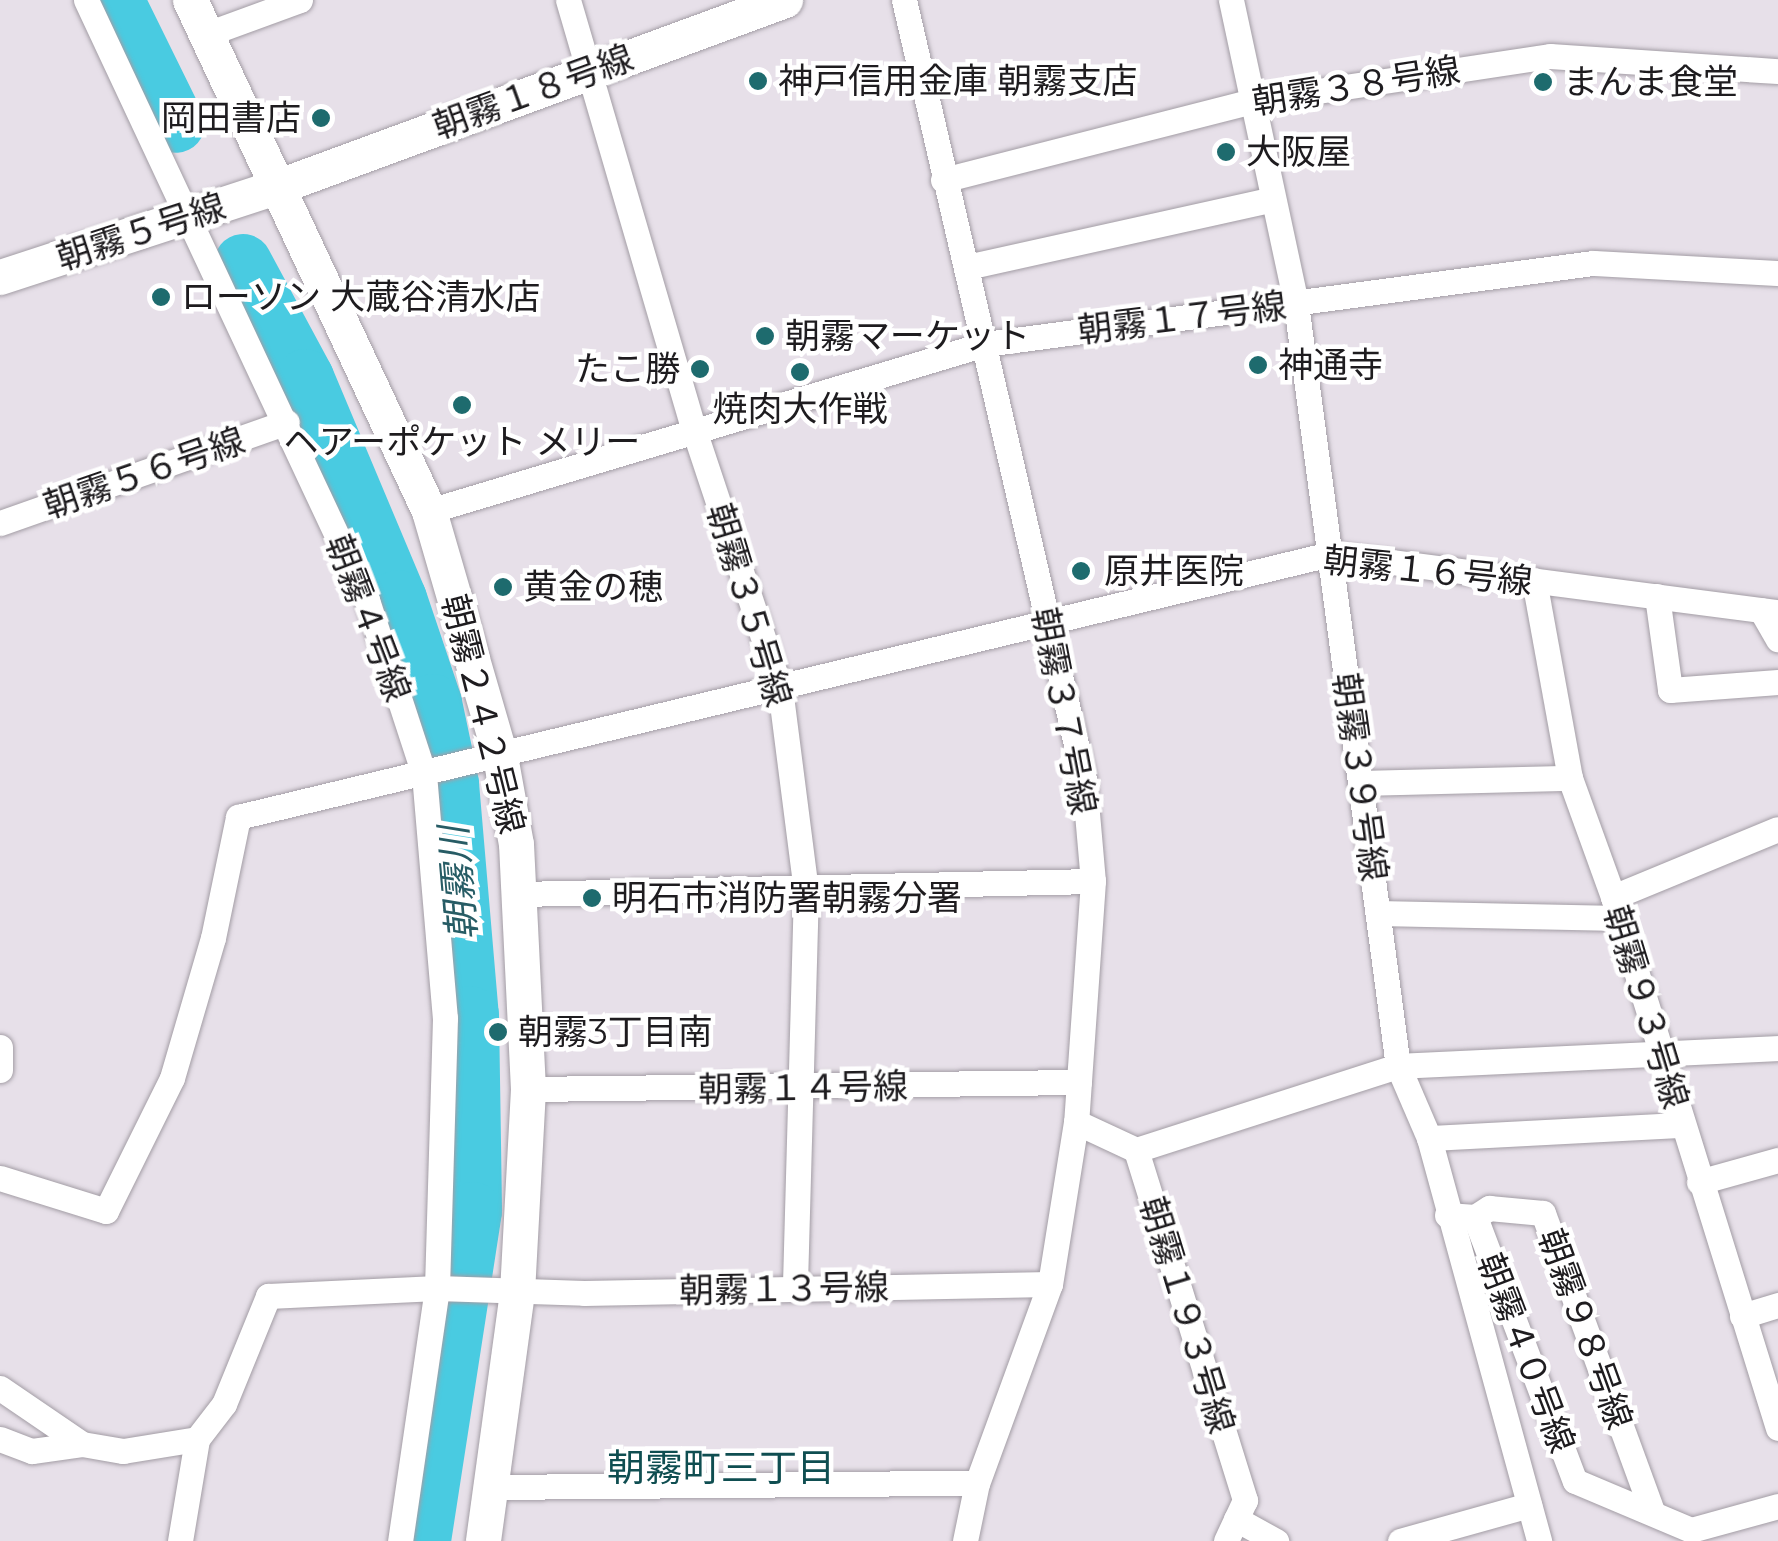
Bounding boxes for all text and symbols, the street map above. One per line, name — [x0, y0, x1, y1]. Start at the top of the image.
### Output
street label: 朝霧１８号線 — [427, 36, 639, 148]
street label: 朝霧３８号線 — [1249, 49, 1463, 123]
place label: 神戸信用金庫 朝霧支店 — [778, 60, 1137, 102]
place label: まんま食堂 — [1563, 61, 1738, 103]
marker: 神戸信用金庫 朝霧支店 — [747, 70, 769, 92]
marker: まんま食堂 — [1532, 71, 1554, 93]
place label: 岡田書店 — [161, 97, 301, 139]
marker: 岡田書店 — [310, 107, 332, 129]
place label: 大阪屋 — [1246, 131, 1351, 173]
marker: 大阪屋 — [1215, 141, 1237, 163]
street label: 朝霧５号線 — [51, 185, 231, 279]
place label: ローソン 大蔵谷清水店 — [181, 276, 540, 318]
street label: 朝霧１７号線 — [1075, 284, 1289, 352]
marker: ローソン 大蔵谷清水店 — [150, 286, 172, 308]
place label: 朝霧マーケット — [785, 315, 1030, 357]
marker: 朝霧マーケット — [754, 325, 776, 347]
place label: 神通寺 — [1278, 344, 1383, 386]
place label: たこ勝 — [575, 348, 680, 390]
marker: 神通寺 — [1247, 354, 1269, 376]
marker: たこ勝 — [689, 358, 711, 380]
marker: 焼肉大作戦 — [789, 361, 811, 383]
place label: 焼肉大作戦 — [713, 388, 887, 430]
marker: ヘアーポケット メリー — [451, 394, 473, 416]
street label: 朝霧５６号線 — [38, 419, 250, 527]
place label: ヘアーポケット メリー — [283, 421, 641, 463]
street label: 朝霧３５号線 — [698, 498, 800, 712]
street label: 朝霧４号線 — [317, 529, 419, 707]
street label: 朝霧１６号線 — [1321, 539, 1535, 603]
place label: 原井医院 — [1104, 550, 1244, 592]
marker: 原井医院 — [1068, 558, 1094, 584]
place label: 黄金の穂 — [523, 566, 663, 608]
marker: 黄金の穂 — [492, 576, 514, 598]
street label: 朝霧２４２号線 — [433, 590, 533, 838]
street label: 朝霧３７号線 — [1023, 604, 1105, 818]
street label: 朝霧３９号線 — [1325, 670, 1395, 884]
water label: 朝霧川 — [430, 824, 486, 942]
place label: 明石市消防署朝霧分署 — [612, 877, 962, 919]
marker: 明石市消防署朝霧分署 — [581, 887, 603, 909]
street label: 朝霧９３号線 — [1595, 900, 1697, 1114]
place label: 朝霧3丁目南 — [518, 1011, 713, 1053]
marker: 朝霧3丁目南 — [487, 1021, 509, 1043]
street label: 朝霧１４号線 — [698, 1065, 908, 1111]
street label: 朝霧１９３号線 — [1131, 1192, 1243, 1438]
street label: 朝霧９８号線 — [1529, 1223, 1641, 1435]
street label: 朝霧４０号線 — [1469, 1247, 1583, 1459]
street label: 朝霧１３号線 — [679, 1266, 889, 1312]
district label: 朝霧町三丁目 — [607, 1445, 835, 1491]

